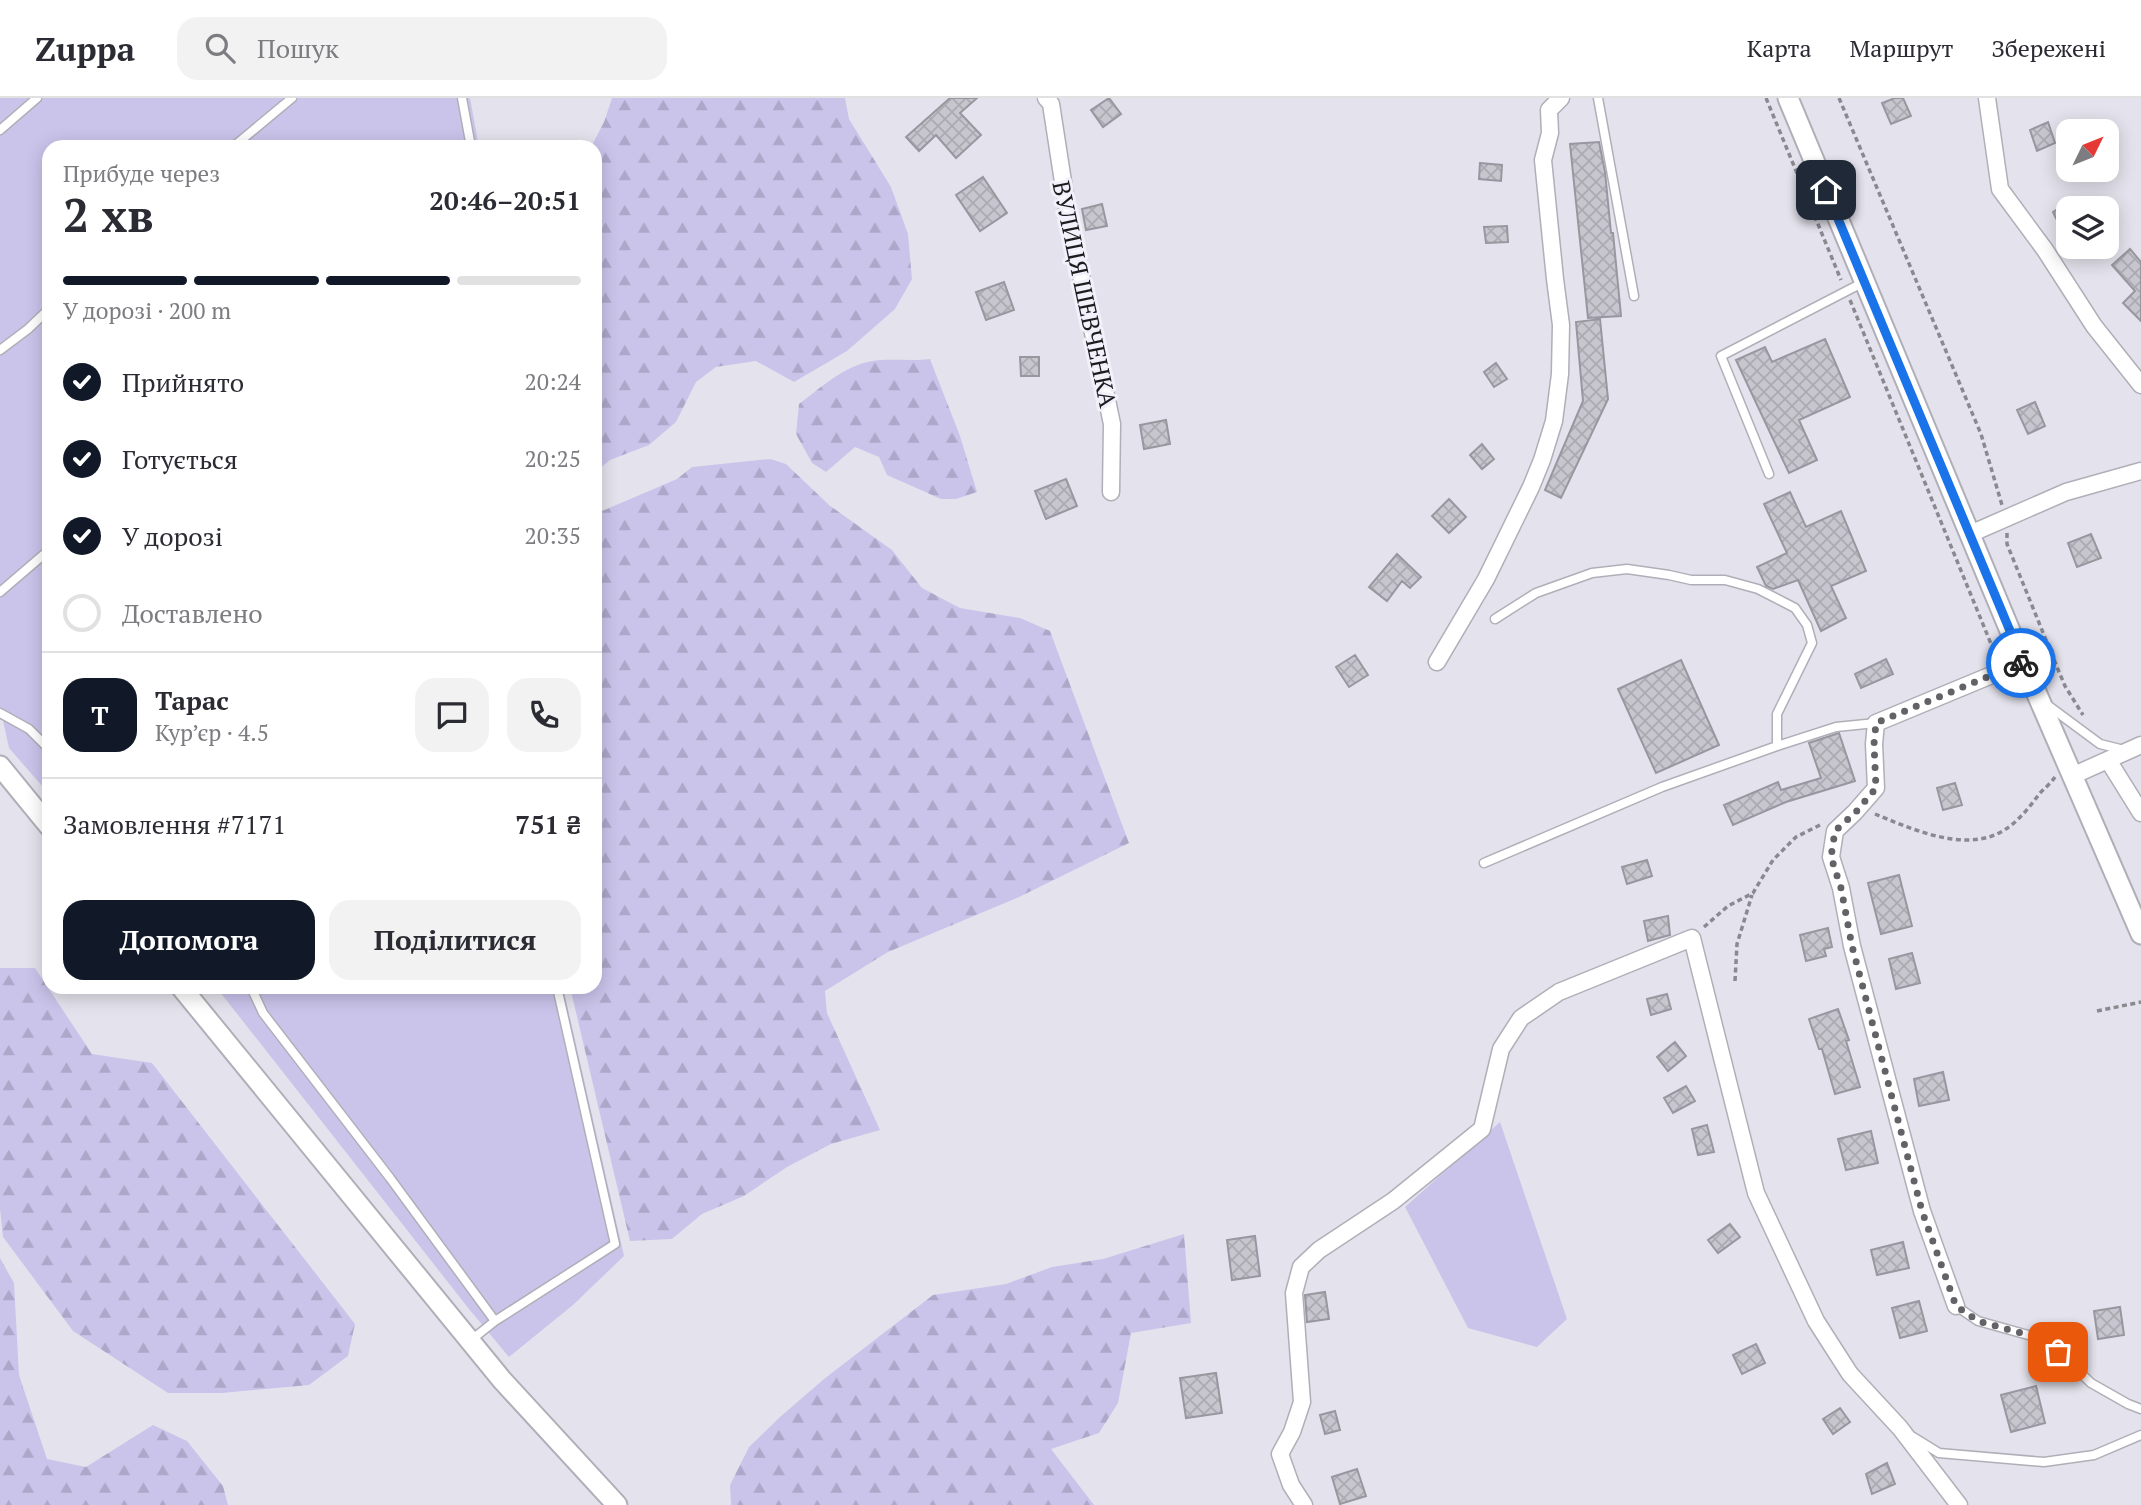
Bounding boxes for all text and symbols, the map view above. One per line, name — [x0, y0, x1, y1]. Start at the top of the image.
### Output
search box — [177, 17, 667, 80]
text: Zuppa — [35, 27, 135, 70]
icon: search — [201, 29, 239, 67]
text: Пошук — [257, 31, 339, 65]
text: Карта — [1747, 32, 1812, 64]
text: Маршрут — [1850, 32, 1953, 64]
text: Збережені — [1991, 32, 2106, 64]
north arrow — [2056, 119, 2119, 182]
map controls — [2056, 119, 2119, 259]
text: Прибуде через — [63, 158, 220, 189]
pin — [1796, 160, 1856, 220]
icon: home — [1807, 171, 1845, 209]
street label: ВУЛИЦЯ ШЕВЧЕНКА — [1045, 178, 1125, 411]
text: 20:46–20:51 — [429, 183, 581, 217]
text: 2 хв — [63, 184, 154, 245]
button: layers — [2056, 196, 2119, 259]
text: У дорозі · 200 m — [63, 295, 231, 326]
icon: check — [63, 363, 101, 401]
text: Прийнято — [122, 365, 244, 399]
text: 20:24 — [524, 366, 581, 397]
icon: check — [63, 440, 101, 478]
text: Готується — [122, 442, 238, 476]
text: 20:25 — [524, 443, 581, 474]
icon: check — [63, 517, 101, 555]
text: У дорозі — [122, 519, 223, 553]
text: 20:35 — [524, 520, 581, 551]
text: Доставлено — [122, 596, 263, 630]
courier — [1986, 628, 2056, 698]
icon: bike — [2002, 644, 2040, 682]
button: chat — [415, 678, 489, 752]
button: phone — [507, 678, 581, 752]
text: Тарас — [155, 683, 229, 717]
text: Т — [91, 698, 109, 732]
text: Кур’єр · 4.5 — [155, 717, 269, 748]
text: Замовлення #7171 — [63, 807, 286, 841]
text: 751 ₴ — [515, 807, 581, 841]
button: Допомога — [63, 900, 315, 980]
button: Поділитися — [329, 900, 581, 980]
pin — [2028, 1322, 2088, 1382]
icon: bag — [2039, 1333, 2077, 1371]

